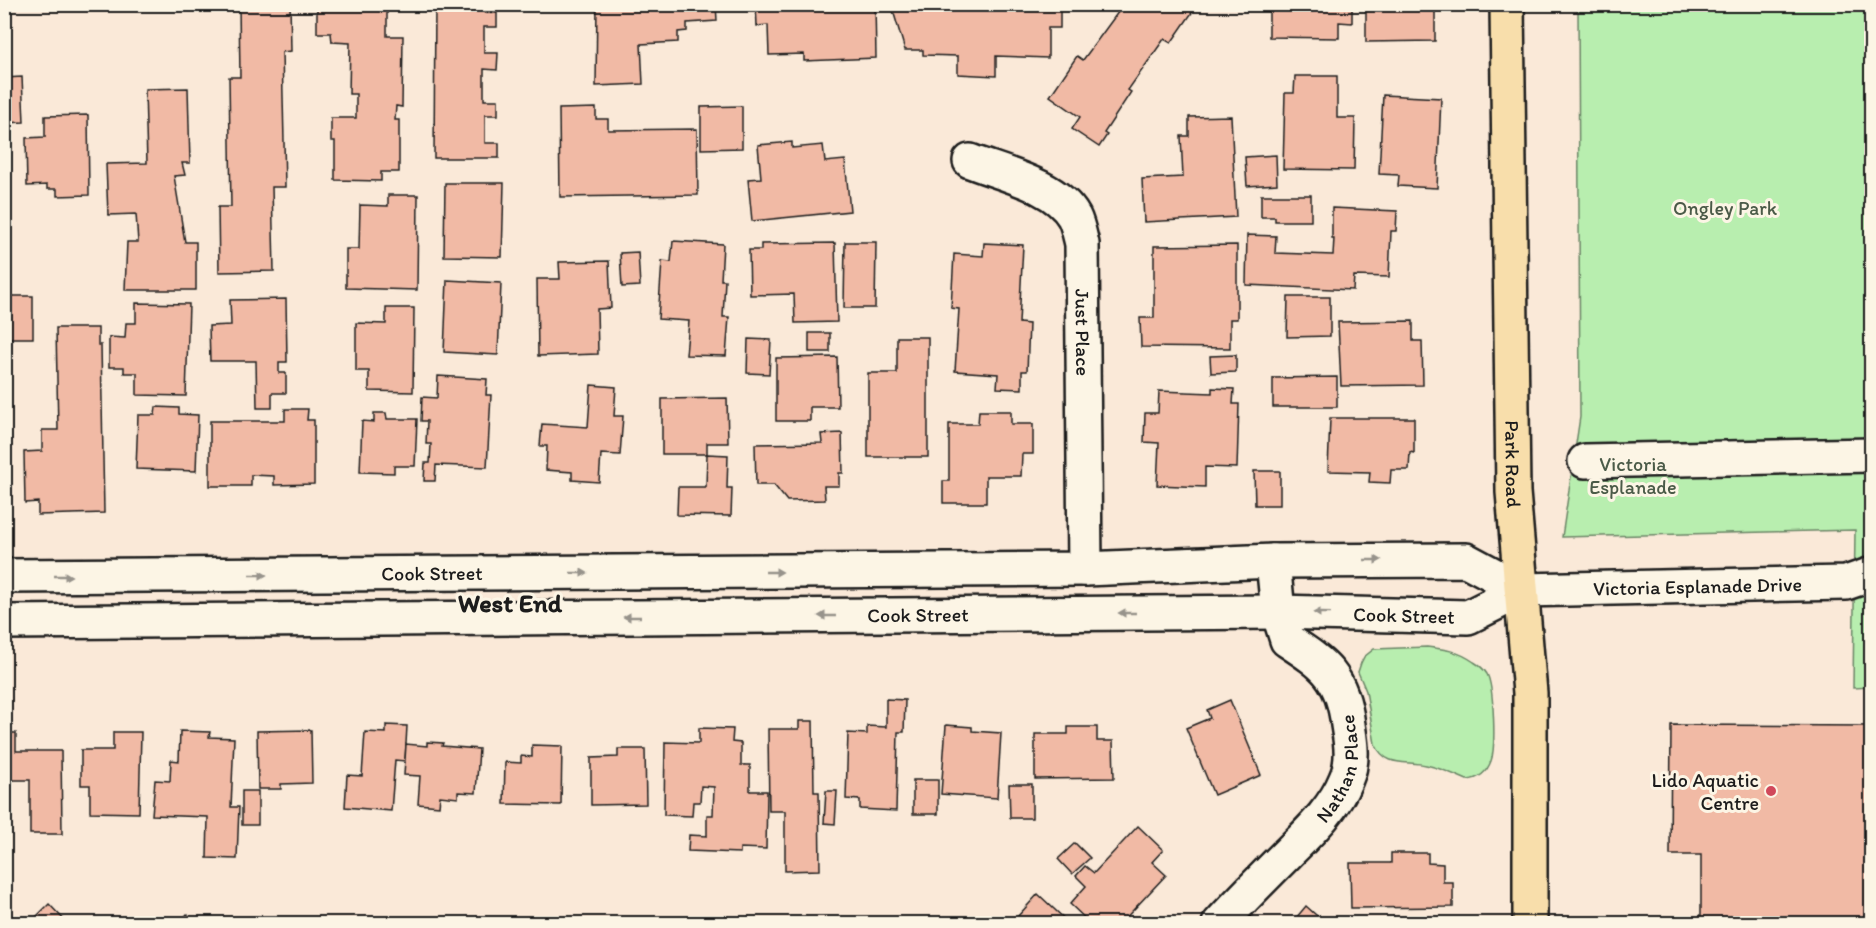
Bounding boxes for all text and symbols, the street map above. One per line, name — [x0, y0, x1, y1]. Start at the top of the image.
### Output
park label: Ongley Park — [1673, 196, 1778, 220]
street label: Just Place — [1070, 288, 1095, 376]
street label: Park Road — [1500, 420, 1526, 509]
park label: Victoria Esplanade — [1589, 452, 1677, 499]
one-way arrow — [1364, 555, 1383, 565]
street label: Cook Street — [381, 561, 483, 586]
one-way arrow — [764, 567, 783, 577]
one-way arrow — [569, 568, 588, 578]
one-way arrow — [248, 570, 267, 580]
one-way arrow — [53, 571, 72, 580]
street label: Victoria Esplanade Drive — [1593, 572, 1802, 600]
district label: West End — [458, 587, 563, 619]
street label: Cook Street — [867, 602, 969, 627]
street label: Cook Street — [1353, 602, 1455, 629]
one-way arrow — [1118, 608, 1137, 618]
one-way arrow — [1313, 608, 1332, 618]
one-way arrow — [818, 611, 837, 621]
one-way arrow — [623, 612, 642, 622]
street label: Nathan Place — [1311, 713, 1363, 827]
place label: Lido Aquatic Centre — [1652, 768, 1759, 815]
marker: Lido Aquatic Centre — [1764, 784, 1778, 798]

